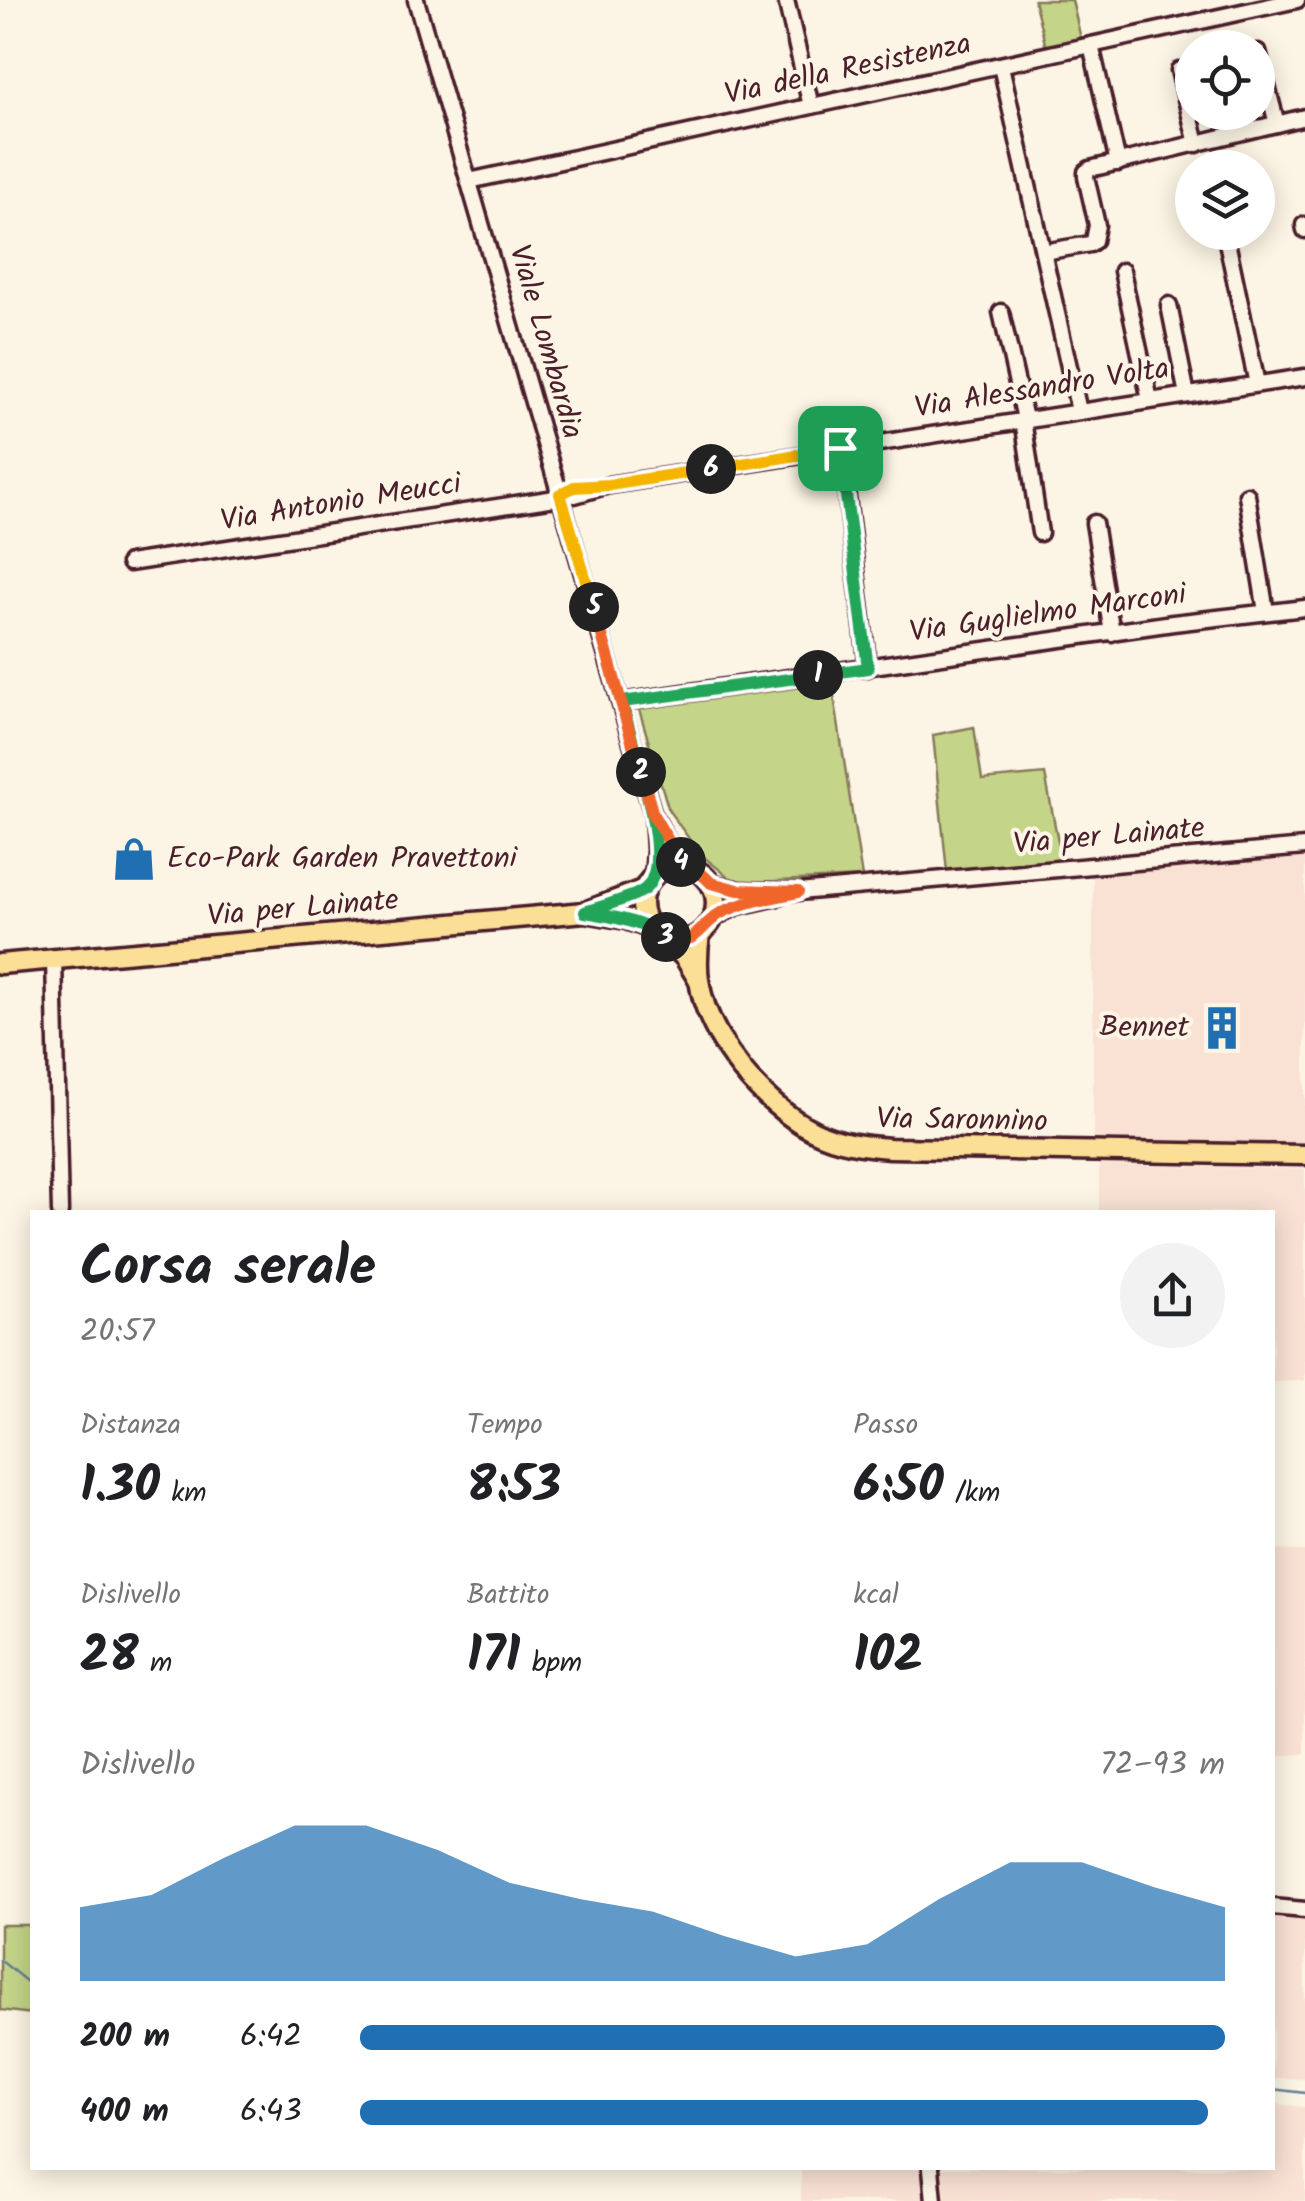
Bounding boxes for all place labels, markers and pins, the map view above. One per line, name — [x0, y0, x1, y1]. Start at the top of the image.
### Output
pin — [798, 406, 883, 491]
pin: 6 — [686, 444, 736, 494]
pin: 5 — [569, 582, 619, 632]
pin: 1 — [793, 650, 843, 700]
pin: 2 — [616, 747, 666, 797]
shop icon: Eco-Park Garden Pravettoni — [110, 835, 158, 883]
place label: Eco-Park Garden Pravettoni — [167, 835, 519, 883]
pin: 4 — [656, 837, 706, 887]
pin: 3 — [641, 912, 691, 962]
place label: Bennet — [1099, 1004, 1189, 1052]
building icon: Bennet — [1198, 1004, 1246, 1052]

